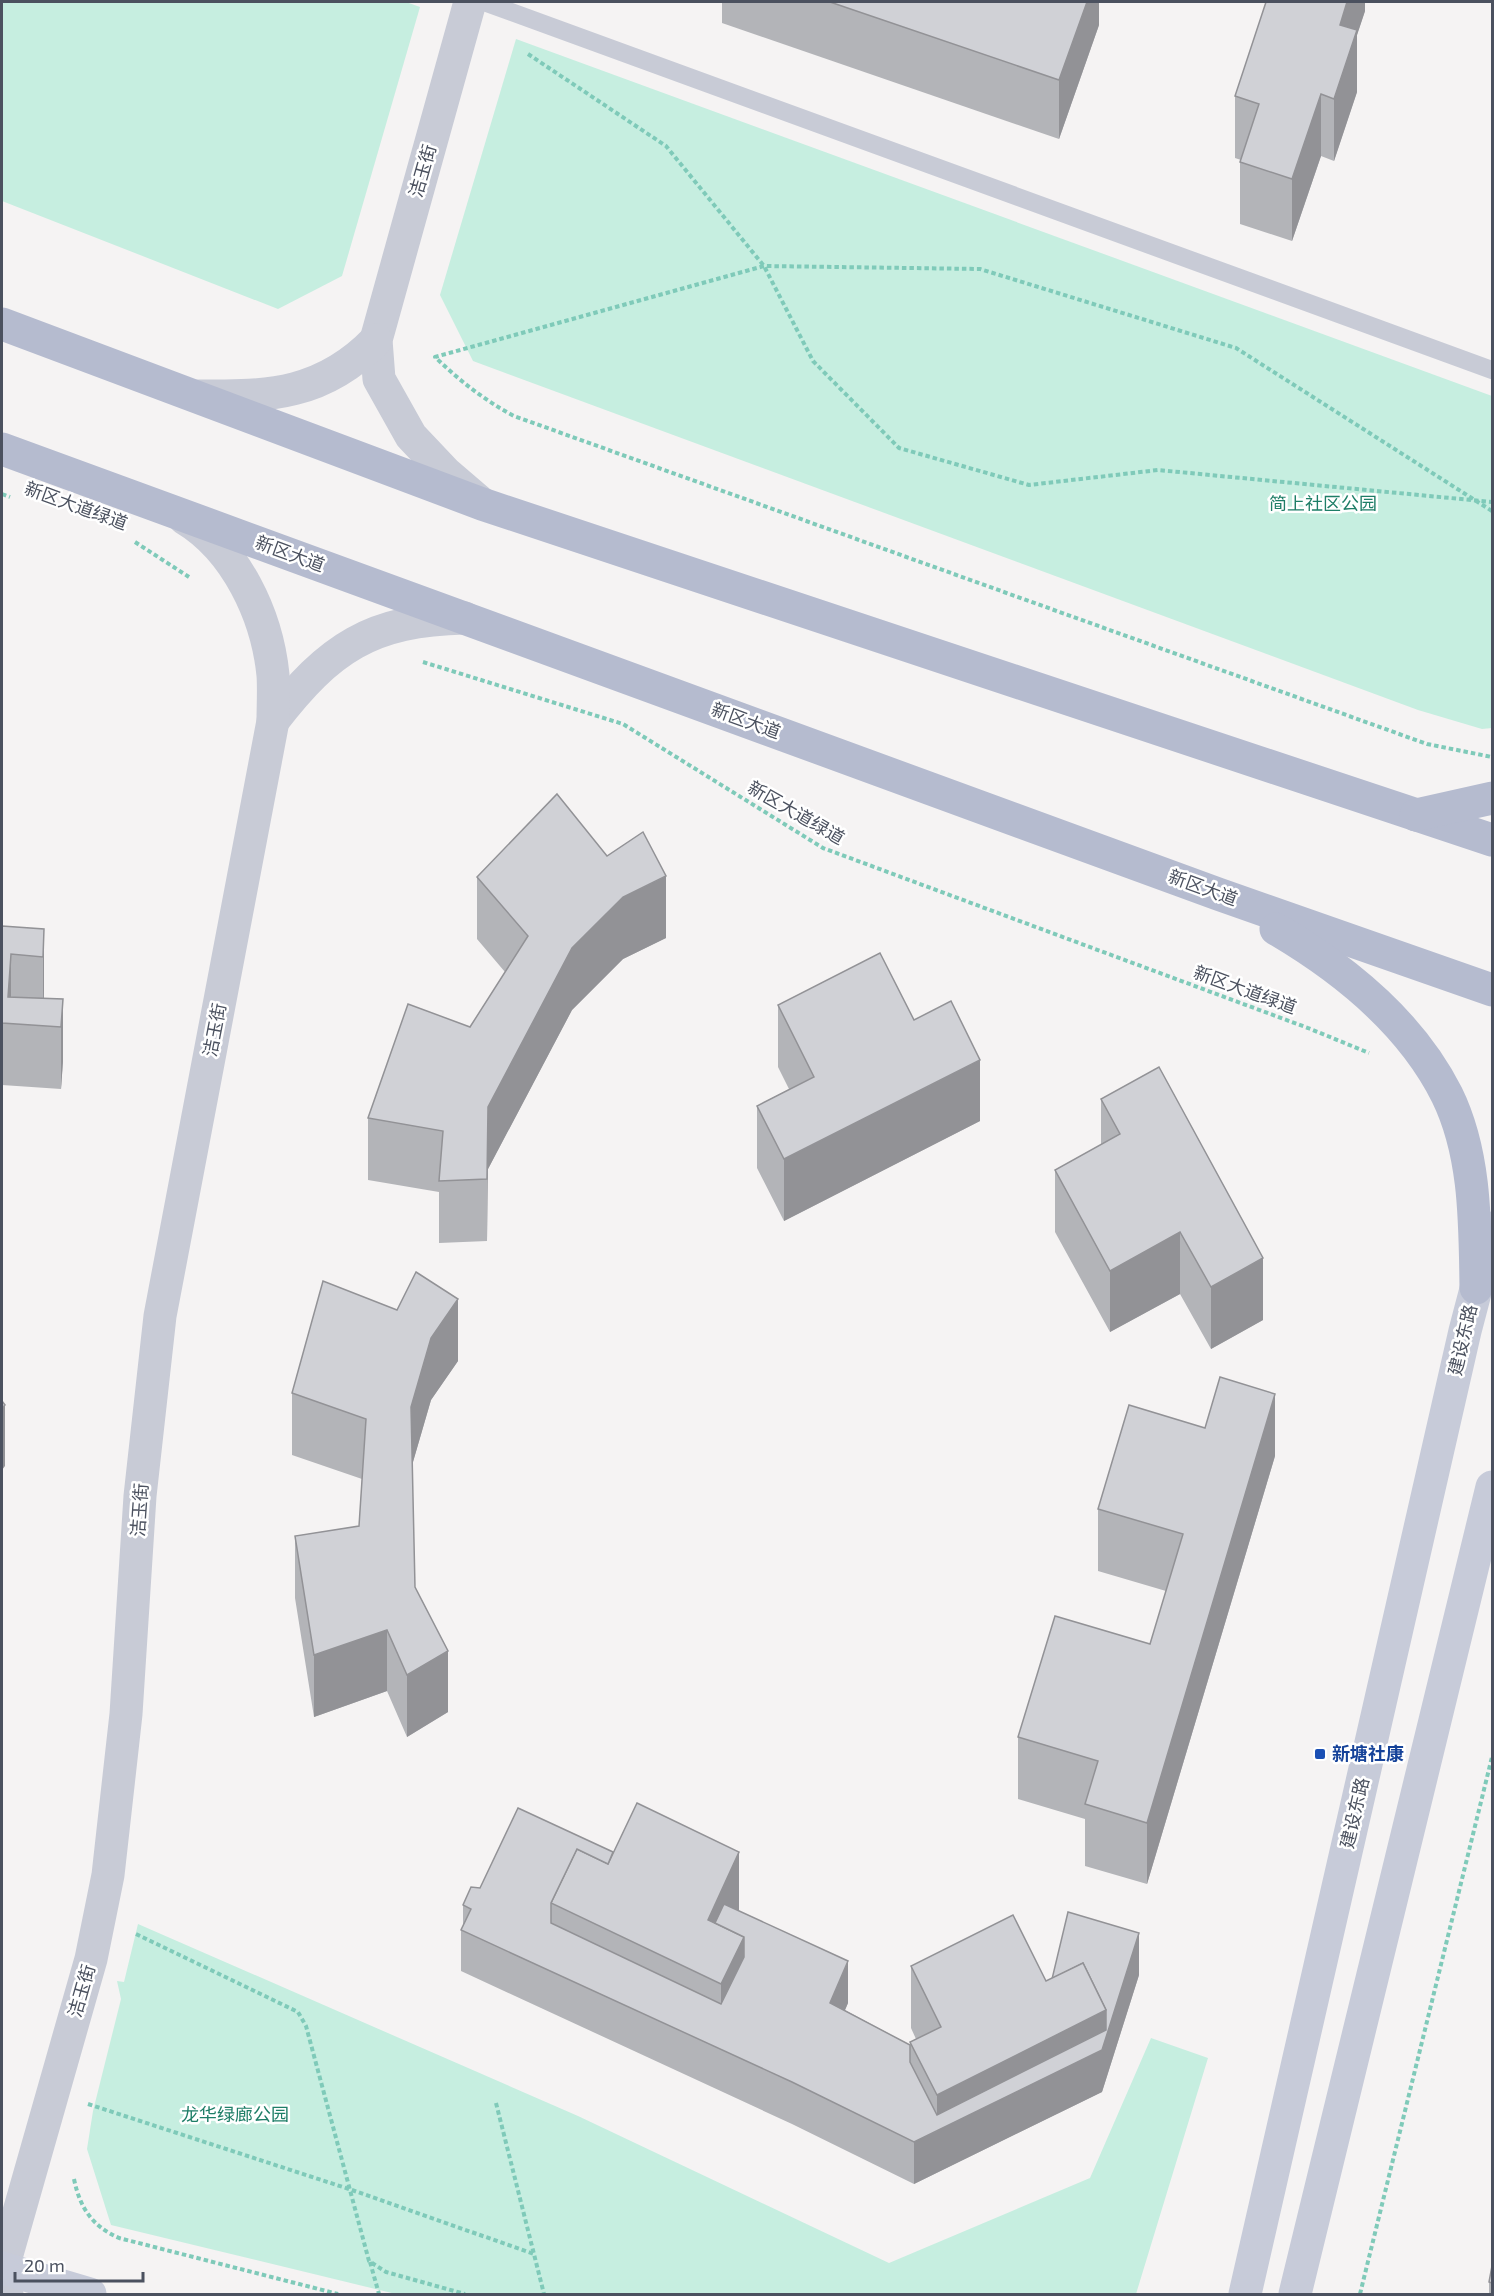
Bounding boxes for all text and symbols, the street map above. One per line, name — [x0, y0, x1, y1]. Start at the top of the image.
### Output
street label: 洁玉街 — [404, 142, 440, 200]
street label: 新区大道绿道 — [22, 476, 131, 534]
park label: 简上社区公园 — [1269, 492, 1377, 514]
street label: 新区大道 — [253, 530, 328, 576]
street label: 新区大道 — [709, 697, 784, 743]
street label: 新区大道绿道 — [744, 776, 849, 849]
street label: 新区大道 — [1166, 864, 1241, 910]
street label: 新区大道绿道 — [1191, 960, 1300, 1018]
street label: 洁玉街 — [198, 1001, 230, 1058]
street label: 建设东路 — [1443, 1302, 1481, 1377]
street label: 洁玉街 — [126, 1482, 152, 1538]
place label: 新塘社康 — [1332, 1742, 1404, 1764]
marker: 新塘社康 — [1313, 1747, 1327, 1761]
street label: 建设东路 — [1335, 1775, 1373, 1850]
street label: 洁玉街 — [63, 1962, 99, 2020]
park label: 龙华绿廊公园 — [181, 2103, 289, 2125]
scale bar — [15, 2245, 142, 2283]
text: 20 m — [24, 2254, 65, 2276]

